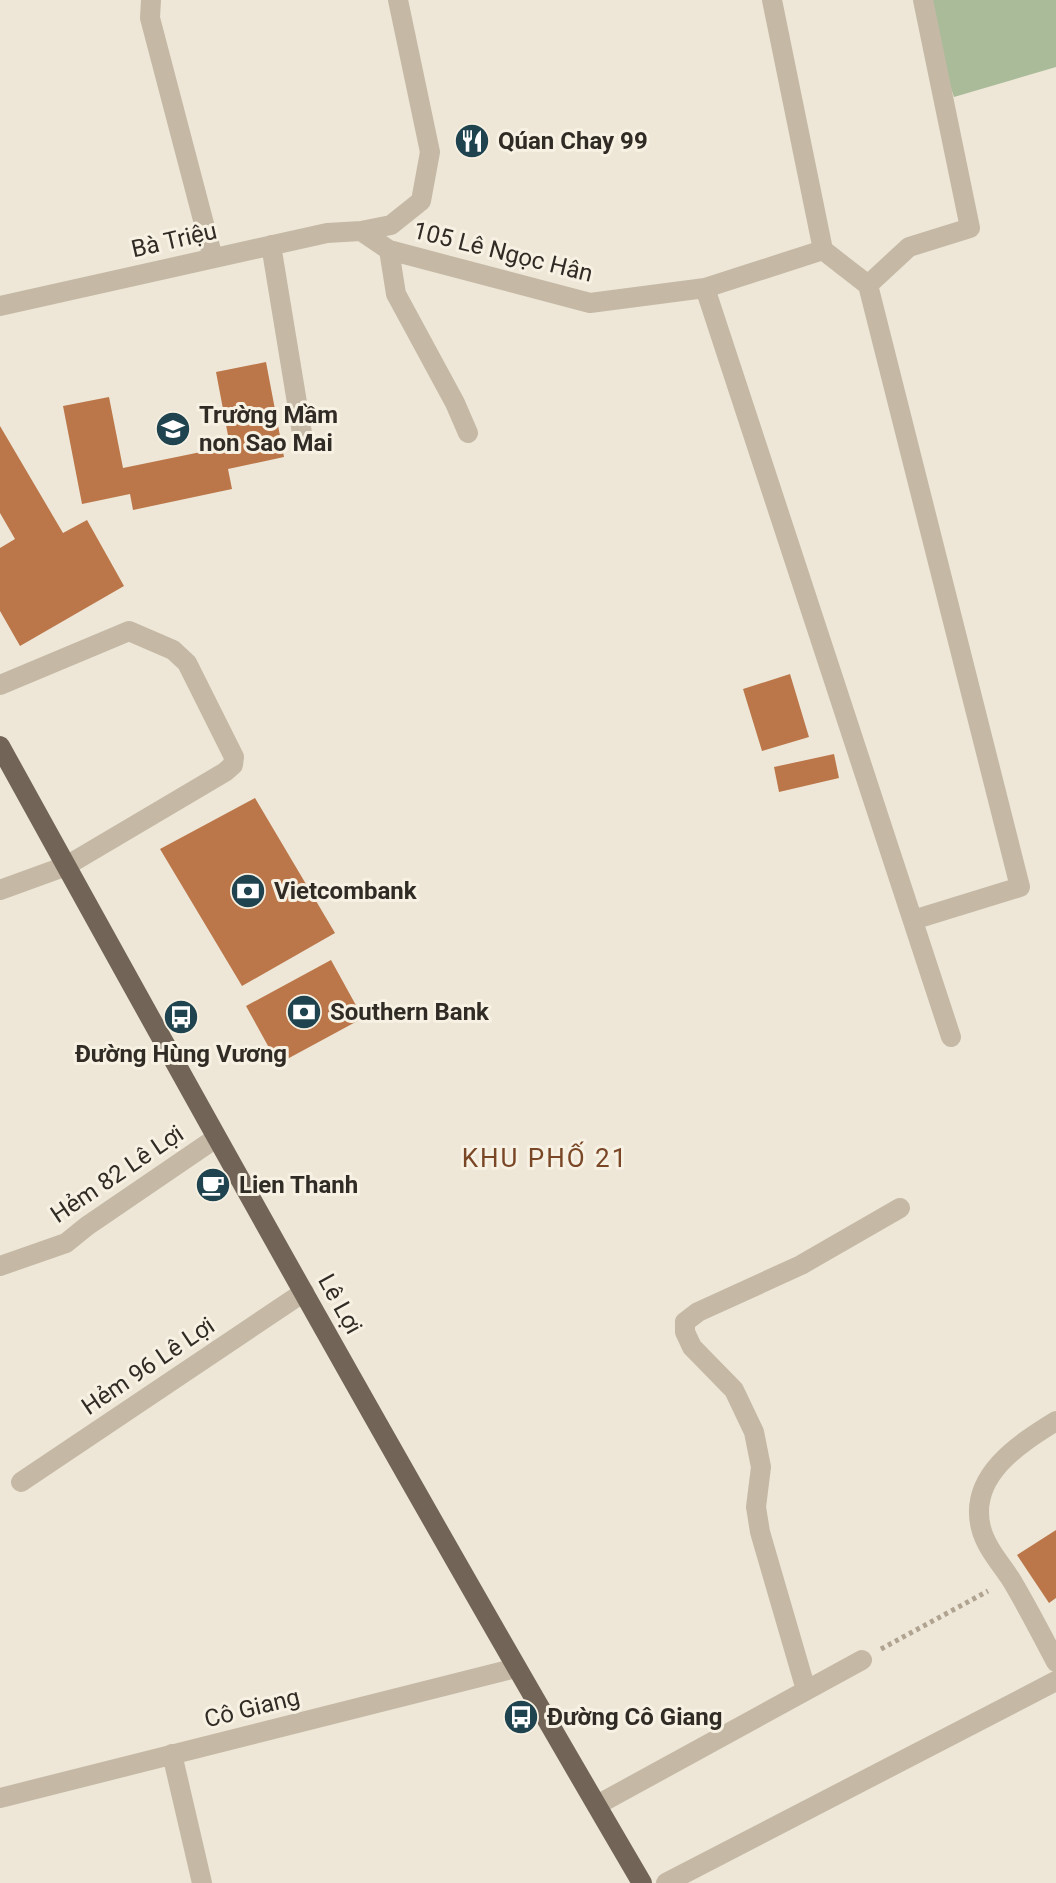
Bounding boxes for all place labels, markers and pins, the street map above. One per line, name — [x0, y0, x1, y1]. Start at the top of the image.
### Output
restaurant icon: Qúan Chay 99 — [453, 122, 491, 160]
place label: Qúan Chay 99 — [498, 127, 648, 155]
place label: Trường Mầm non Sao Mai — [199, 401, 338, 457]
school or university icon: Trường Mầm non Sao Mai — [154, 410, 192, 448]
bank icon: Vietcombank — [229, 872, 267, 910]
place label: Vietcombank — [274, 877, 418, 905]
bank icon: Southern Bank — [285, 993, 323, 1031]
bus stop icon: Đường Hùng Vương — [162, 998, 200, 1036]
place label: Southern Bank — [330, 998, 490, 1026]
place label: Đường Hùng Vương — [75, 1040, 287, 1068]
cafe icon: Lien Thanh — [194, 1166, 232, 1204]
place label: Lien Thanh — [239, 1171, 358, 1199]
bus stop icon: Đường Cô Giang — [502, 1698, 540, 1736]
place label: Đường Cô Giang — [547, 1703, 723, 1731]

